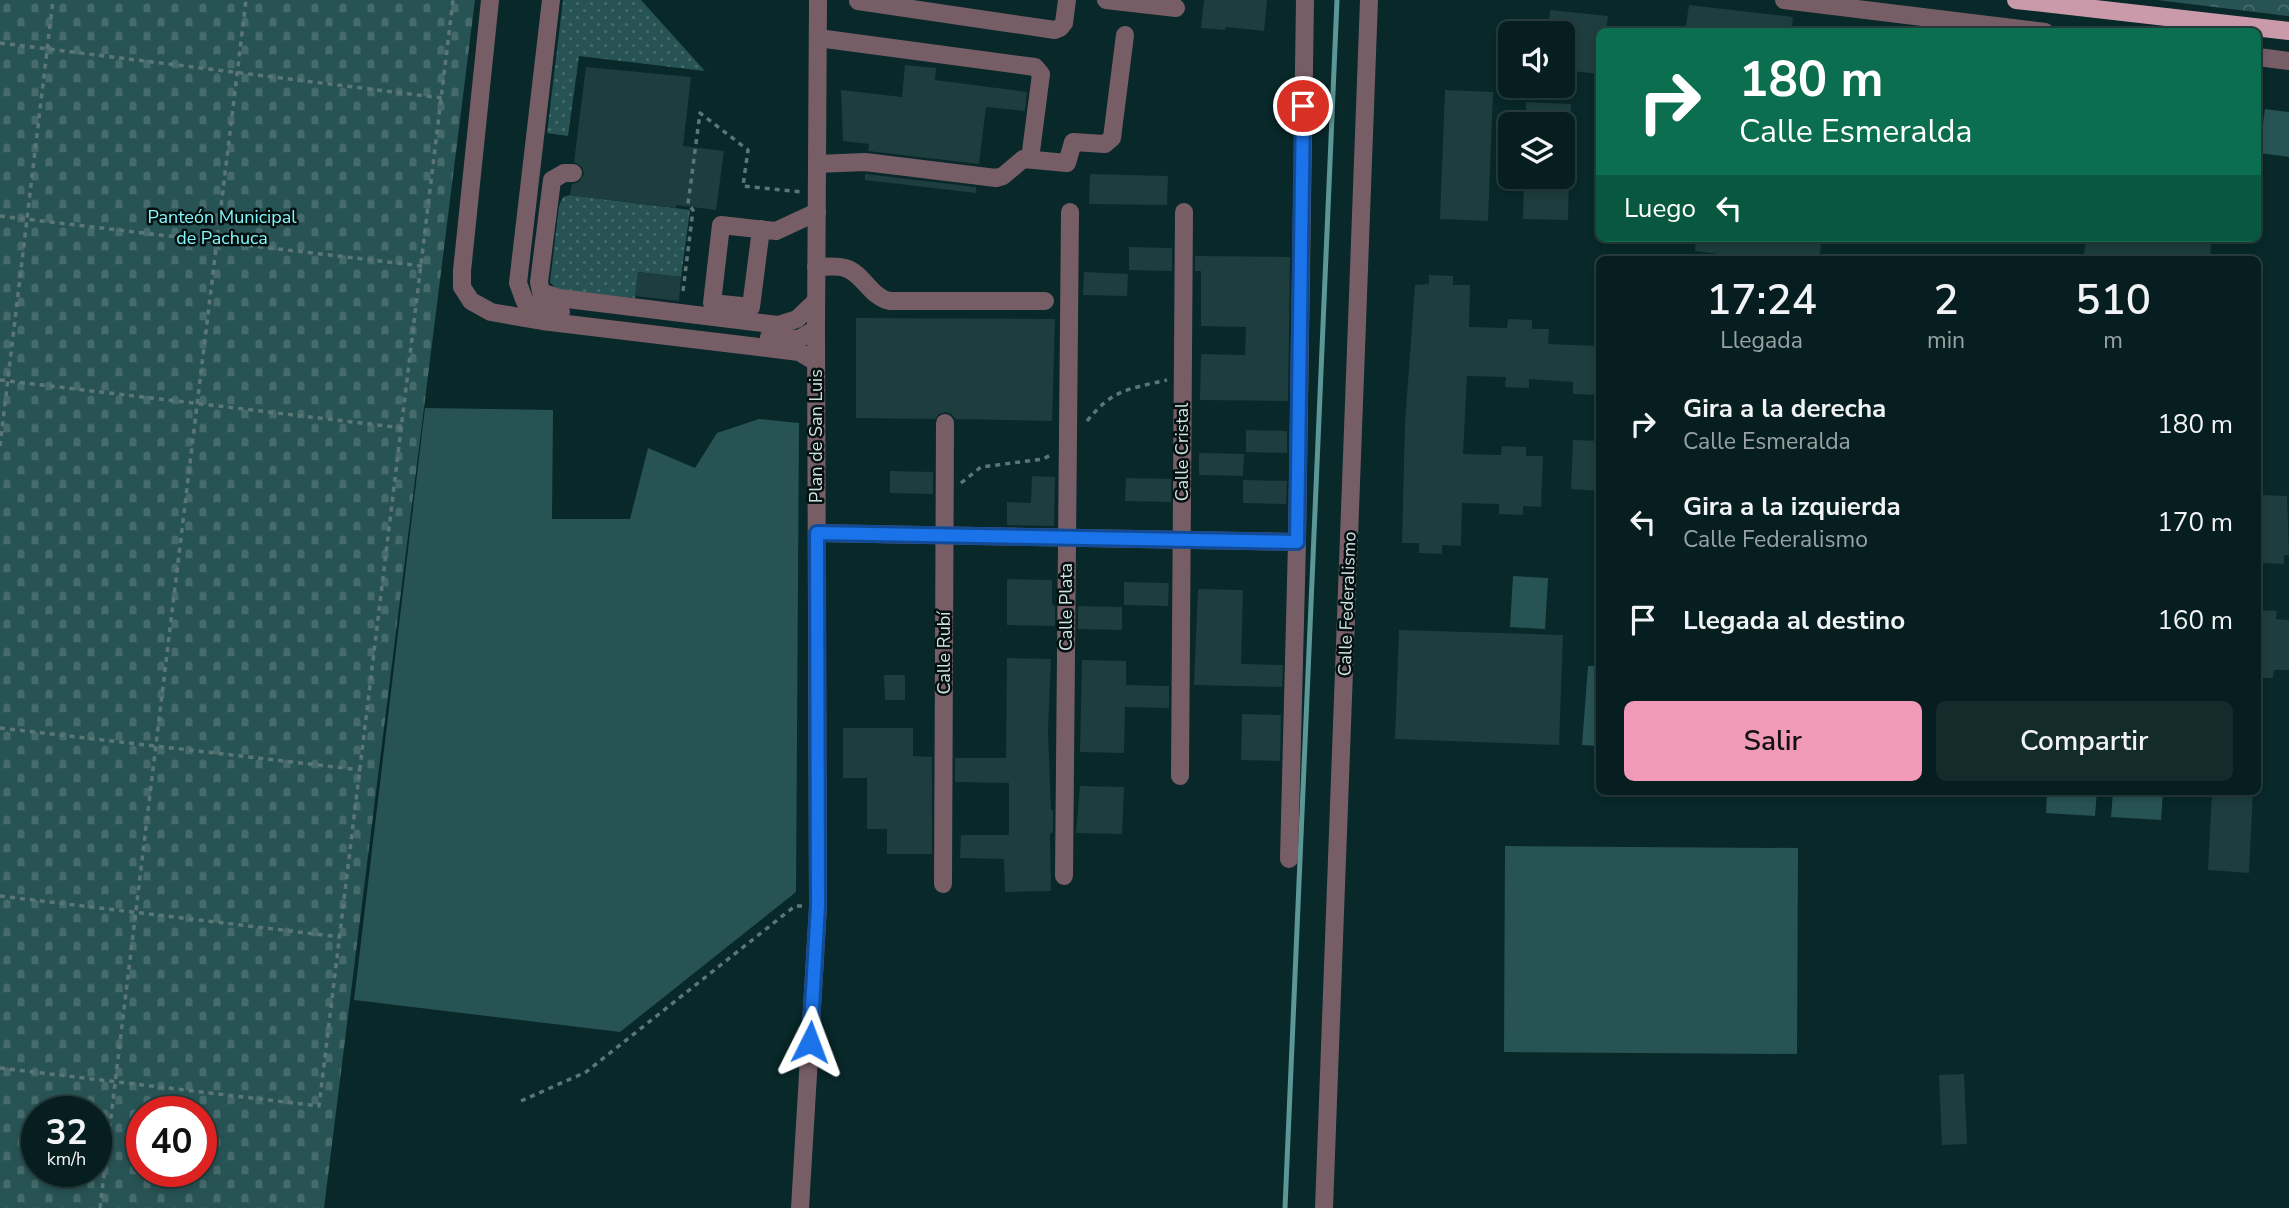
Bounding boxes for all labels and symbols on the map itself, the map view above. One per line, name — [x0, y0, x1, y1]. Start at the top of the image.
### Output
pin — [1273, 76, 1333, 136]
park label: Panteón Municipal de Pachuca — [147, 205, 297, 250]
street label: Plan de San Luis — [804, 369, 828, 503]
street label: Calle Cristal — [1170, 402, 1194, 501]
street label: Calle Federalismo — [1332, 531, 1362, 677]
street label: Calle Plata — [1054, 563, 1078, 651]
street label: Calle Rubí — [932, 611, 956, 694]
position arrow — [773, 1005, 847, 1079]
speed limit sign: 40 — [126, 1096, 217, 1187]

